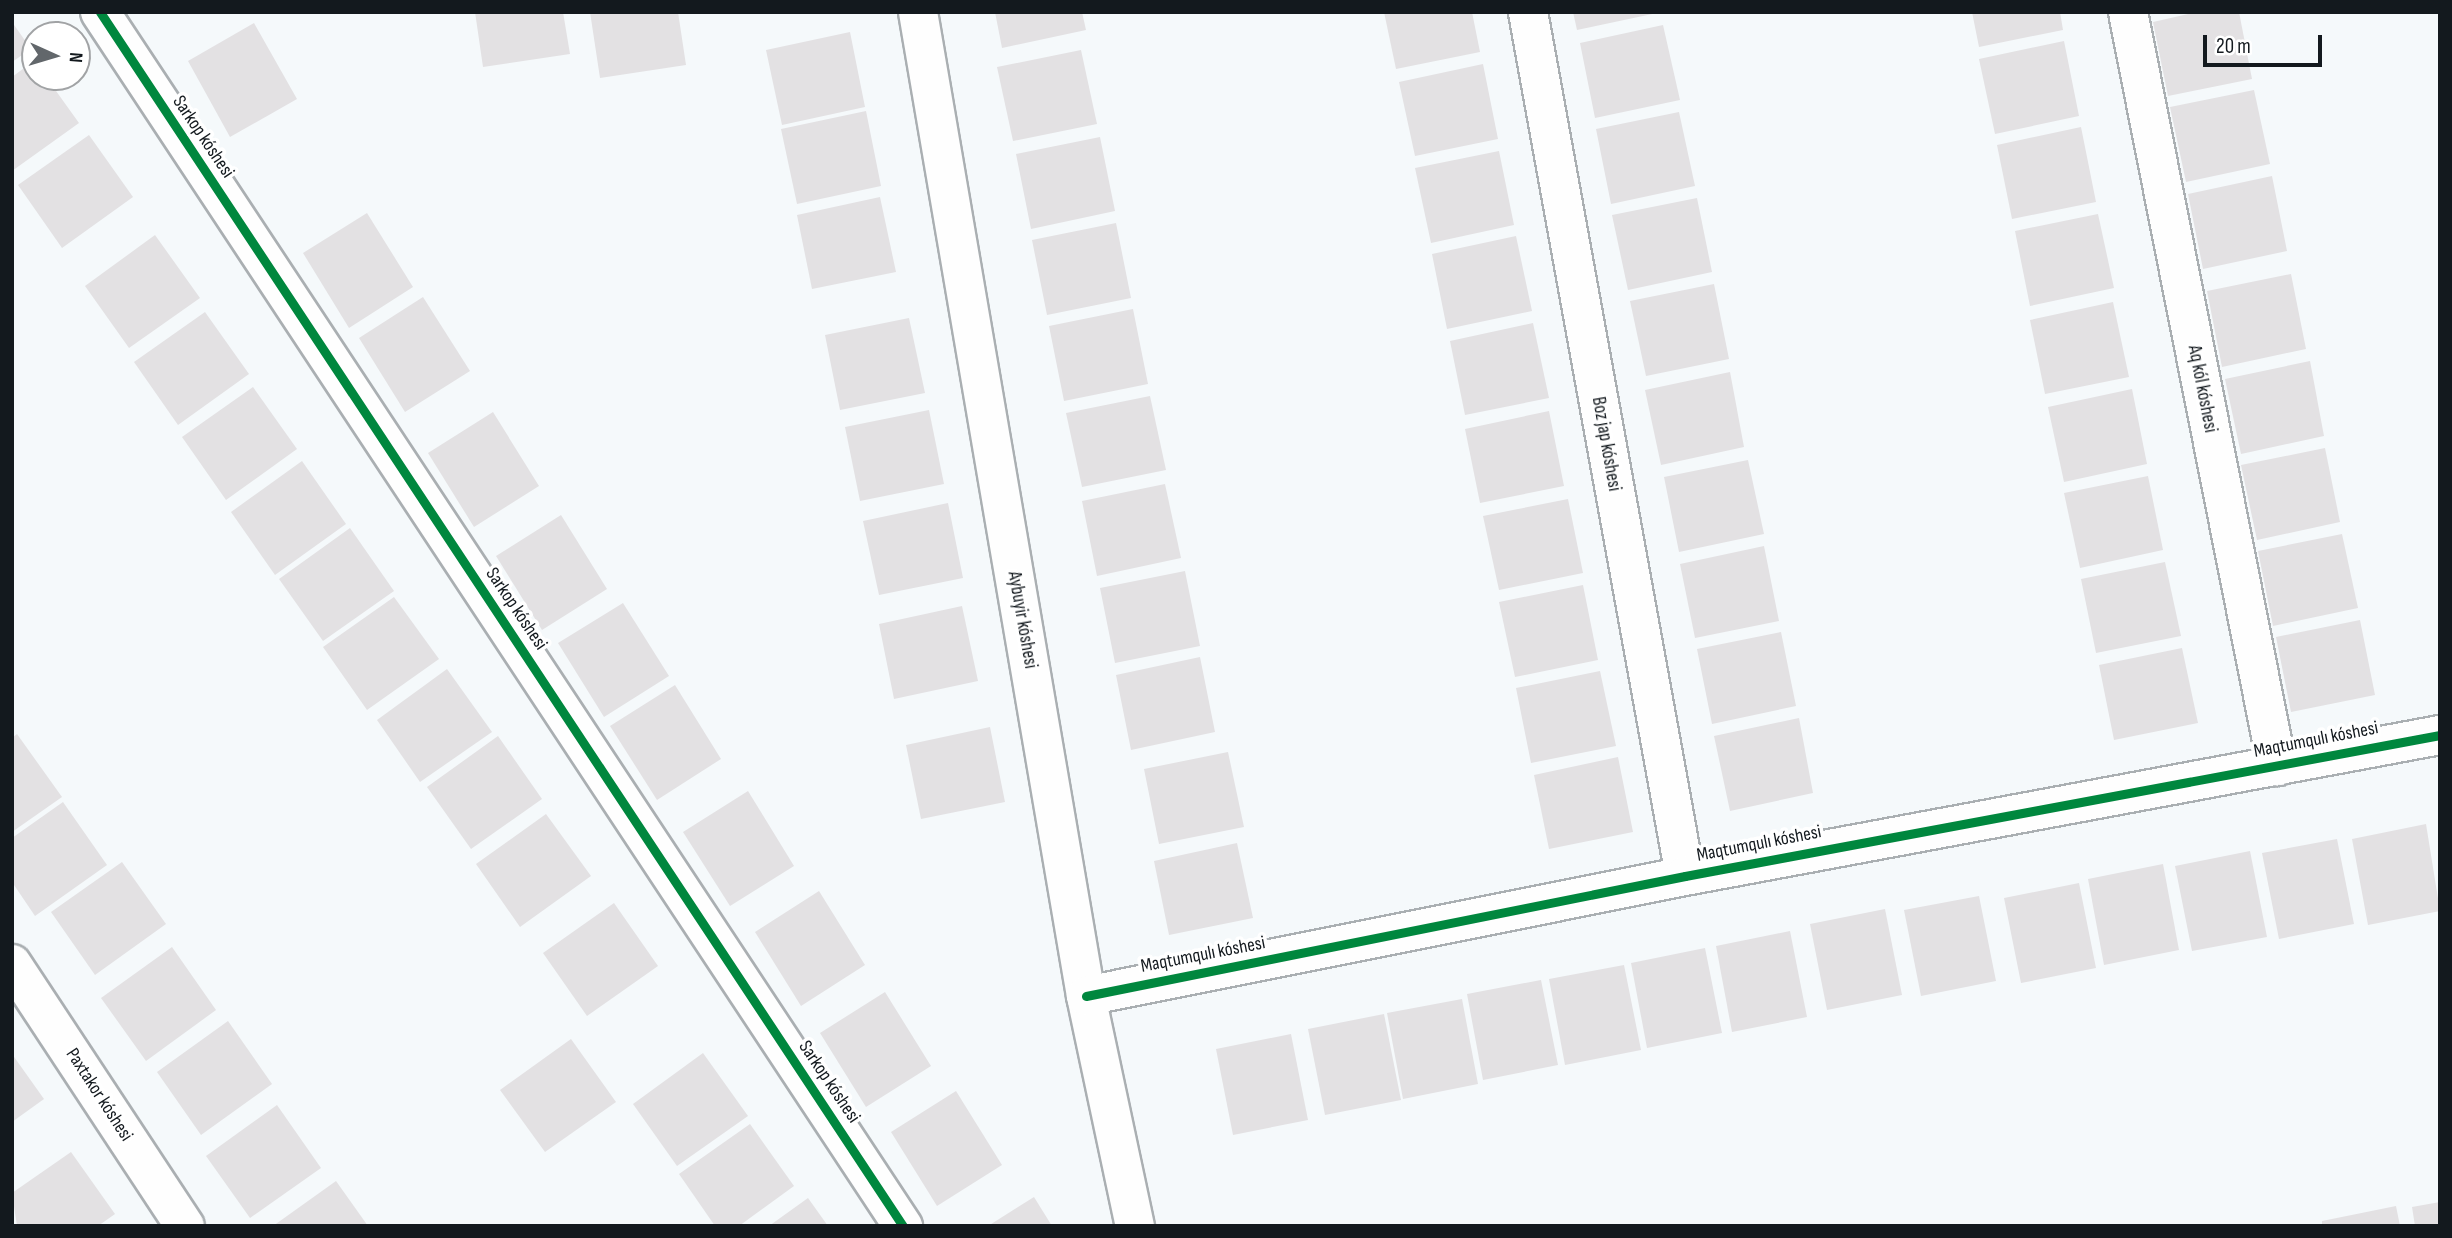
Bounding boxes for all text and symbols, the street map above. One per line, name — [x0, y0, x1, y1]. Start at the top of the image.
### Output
north arrow — [21, 21, 91, 91]
scale bar — [2207, 21, 2326, 65]
text: 20 m — [2216, 34, 2251, 59]
text: N — [64, 51, 87, 63]
street label: Sarkop kóshesi — [167, 91, 239, 183]
street label: Aq kól kóshesi — [2182, 343, 2222, 435]
street label: Boz jap kóshesi — [1586, 395, 1626, 493]
street label: Sarkop kóshesi — [480, 563, 552, 655]
street label: Aybuyir kóshesi — [1002, 570, 1042, 670]
street label: Maqtumqulı kóshesi — [2252, 717, 2380, 763]
street label: Maqtumqulı kóshesi — [1695, 821, 1823, 867]
street label: Maqtumqulı kóshesi — [1139, 932, 1267, 978]
street label: Sarkop kóshesi — [793, 1036, 865, 1128]
street label: Paxtakor kóshesi — [61, 1044, 137, 1146]

